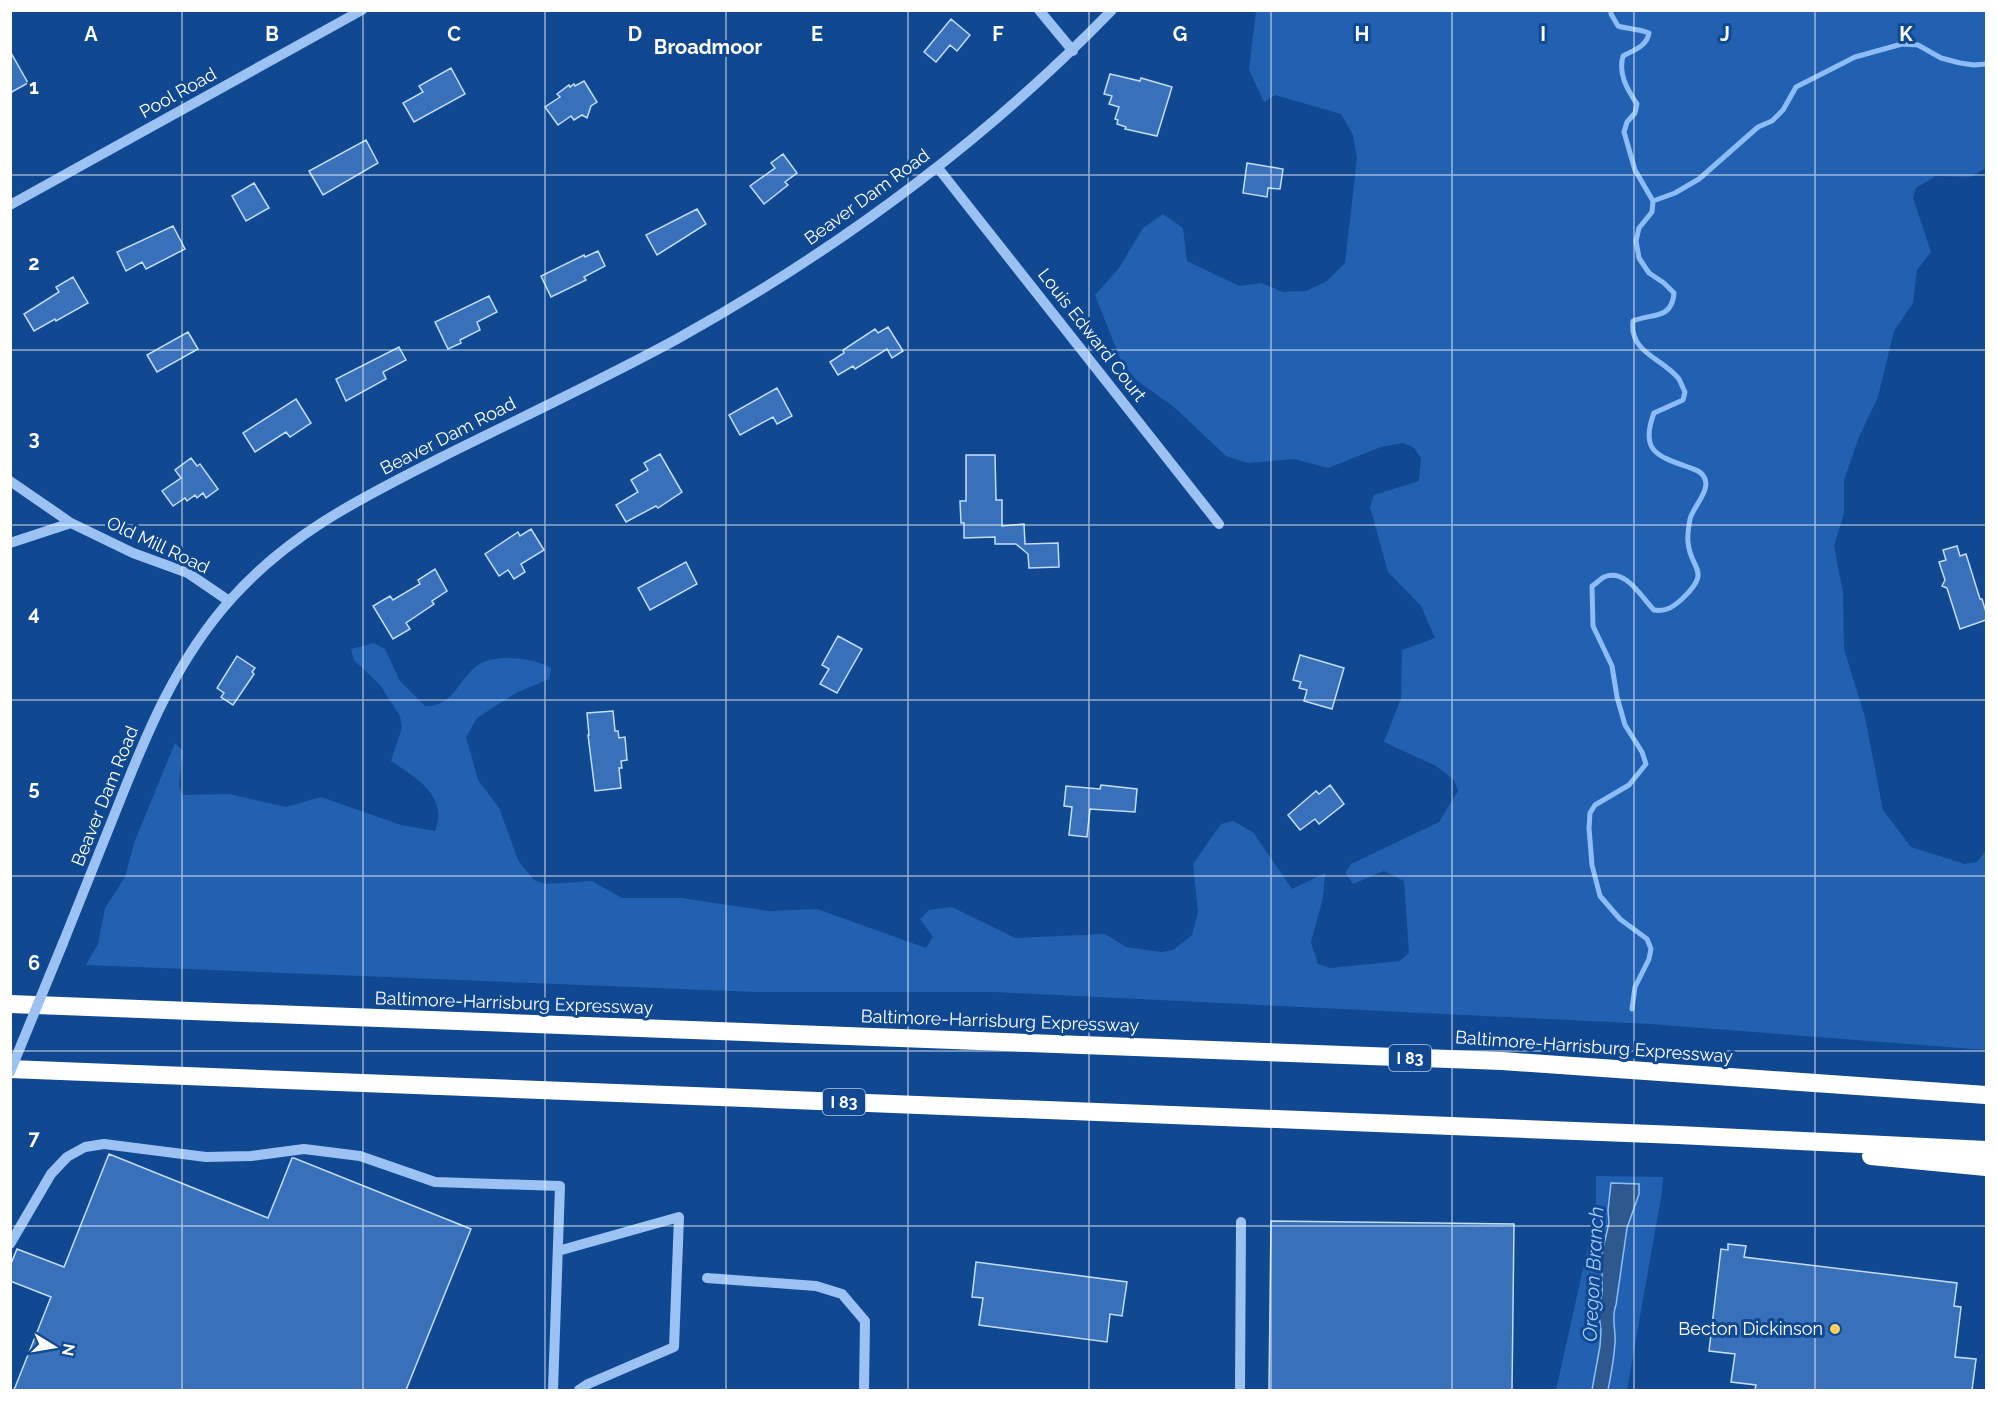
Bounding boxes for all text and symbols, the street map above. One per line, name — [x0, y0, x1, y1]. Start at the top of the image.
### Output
text: A — [84, 22, 98, 46]
text: B — [265, 22, 279, 46]
text: C — [447, 22, 461, 46]
text: D — [628, 22, 642, 46]
text: E — [811, 22, 823, 46]
text: F — [992, 22, 1004, 46]
text: G — [1173, 22, 1187, 46]
text: H — [1355, 22, 1369, 46]
text: I — [1540, 22, 1546, 46]
text: J — [1720, 22, 1730, 46]
text: K — [1899, 22, 1913, 46]
district label: Broadmoor — [654, 35, 762, 59]
street label: Pool Road — [136, 63, 220, 122]
text: 1 — [29, 75, 39, 99]
street label: Beaver Dam Road — [800, 144, 933, 249]
text: 2 — [28, 251, 40, 275]
street label: Louis Edward Court — [1034, 264, 1151, 405]
street label: Beaver Dam Road — [376, 392, 519, 479]
text: 3 — [28, 426, 40, 450]
street label: Old Mill Road — [104, 512, 213, 578]
text: 4 — [28, 601, 40, 625]
street label: Beaver Dam Road — [67, 723, 142, 869]
text: 5 — [28, 776, 40, 800]
text: 6 — [28, 951, 40, 975]
street label: Baltimore-Harrisburg Expressway — [374, 987, 654, 1018]
street label: Baltimore-Harrisburg Expressway — [860, 1005, 1140, 1036]
street label: Baltimore-Harrisburg Expressway — [1454, 1026, 1734, 1067]
road number: I 83 — [1389, 1045, 1431, 1071]
road number: I 83 — [823, 1089, 865, 1115]
text: 7 — [28, 1126, 40, 1150]
water label: Oregon Branch — [1577, 1206, 1609, 1342]
north arrow — [24, 1317, 84, 1377]
place label: Becton Dickinson — [1678, 1318, 1823, 1339]
marker: Becton Dickinson — [1828, 1322, 1842, 1336]
text: N — [58, 1342, 79, 1358]

